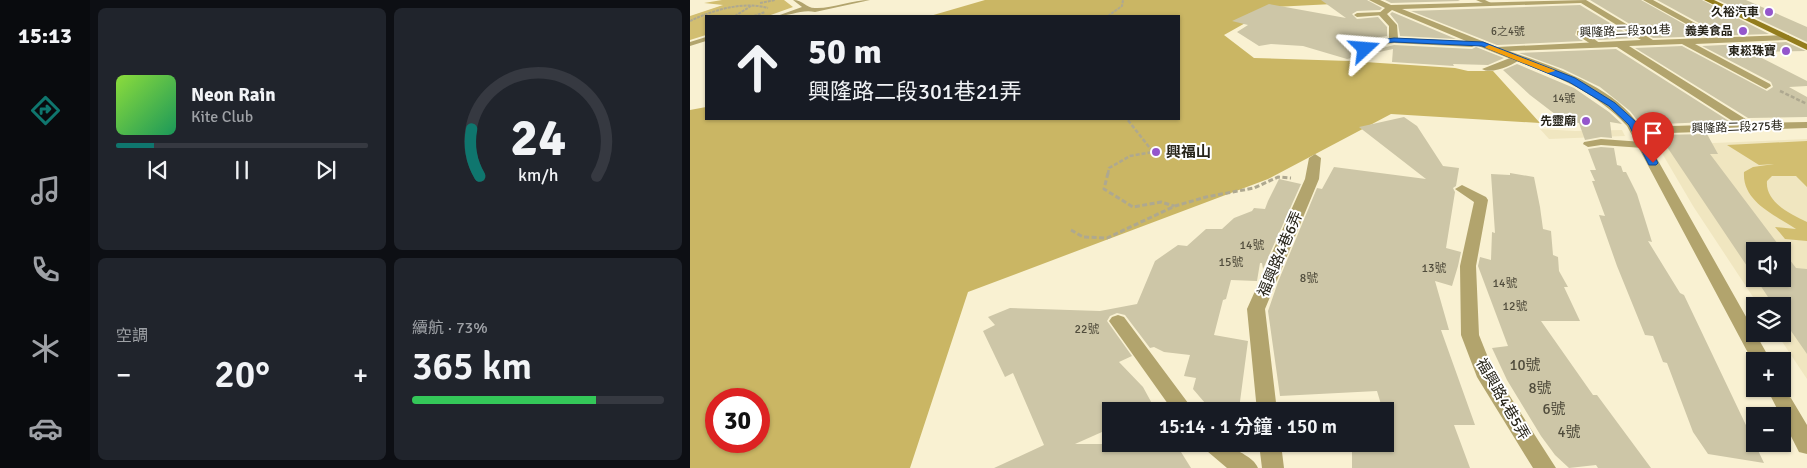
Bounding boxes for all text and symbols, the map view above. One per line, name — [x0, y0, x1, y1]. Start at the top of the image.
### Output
place label: 久裕汽車 — [1711, 5, 1759, 20]
marker: 久裕汽車 — [1763, 6, 1775, 18]
text: 15:13 — [18, 22, 72, 49]
position arrow — [1338, 22, 1390, 74]
street label: 興隆路二段301巷 — [1579, 22, 1671, 41]
place label: 義美食品 — [1685, 24, 1733, 39]
house number: 6之4號 — [1491, 25, 1525, 38]
marker: 義美食品 — [1737, 25, 1749, 37]
text: 50 m — [808, 30, 882, 73]
icon: ahead — [725, 35, 790, 100]
place label: 東崧珠寶 — [1728, 44, 1776, 59]
marker: 東崧珠寶 — [1780, 45, 1792, 57]
text: 興隆路二段301巷21弄 — [808, 78, 1021, 105]
text: Neon Rain — [191, 83, 276, 107]
house number: 14號 — [1553, 92, 1575, 105]
icon: directions — [28, 93, 63, 128]
text: 24 — [510, 106, 566, 170]
text: Kite Club — [191, 107, 253, 127]
pin — [1632, 112, 1674, 163]
place label: 先靈廟 — [1540, 114, 1576, 129]
marker: 先靈廟 — [1580, 115, 1592, 127]
street label: 興隆路二段275巷 — [1691, 118, 1783, 137]
icon: arrive — [1639, 119, 1667, 147]
place label: 興福山 — [1166, 143, 1211, 161]
marker: 興福山 — [1150, 146, 1162, 158]
icon: previous — [144, 156, 172, 184]
icon: pause — [228, 156, 256, 184]
icon: next — [312, 156, 340, 184]
text: km/h — [518, 164, 558, 186]
icon: music — [28, 173, 63, 208]
street label: 福興路4巷6弄 — [1254, 209, 1306, 299]
house number: 14號 — [1240, 238, 1264, 253]
map controls — [1746, 242, 1791, 452]
button: sound — [1746, 242, 1791, 287]
icon: phone — [28, 252, 63, 287]
house number: 15號 — [1219, 255, 1243, 270]
house number: 13號 — [1422, 261, 1446, 276]
house number: 8號 — [1300, 271, 1318, 286]
house number: 14號 — [1493, 276, 1517, 291]
button: layers — [1746, 297, 1791, 342]
house number: 12號 — [1503, 299, 1527, 314]
text: 續航 · 73% — [412, 318, 488, 338]
house number: 22號 — [1075, 322, 1099, 337]
text: 空調 — [116, 326, 148, 346]
icon: climate — [28, 331, 63, 366]
text: 365 km — [412, 343, 532, 390]
text: 20° — [214, 351, 270, 398]
button: + — [1746, 352, 1791, 397]
street label: 福興路4巷5弄 — [1472, 355, 1534, 443]
house number: 10號 — [1509, 356, 1541, 374]
text: − — [116, 358, 131, 392]
text: + — [353, 358, 368, 392]
house number: 8號 — [1528, 379, 1552, 397]
speed limit sign: 30 — [705, 388, 770, 453]
house number: 6號 — [1542, 400, 1566, 418]
button: − — [1746, 407, 1791, 452]
icon: car — [28, 411, 63, 446]
text: 15:14 · 1 分鐘 · 150 m — [1159, 415, 1337, 439]
house number: 4號 — [1557, 423, 1581, 441]

